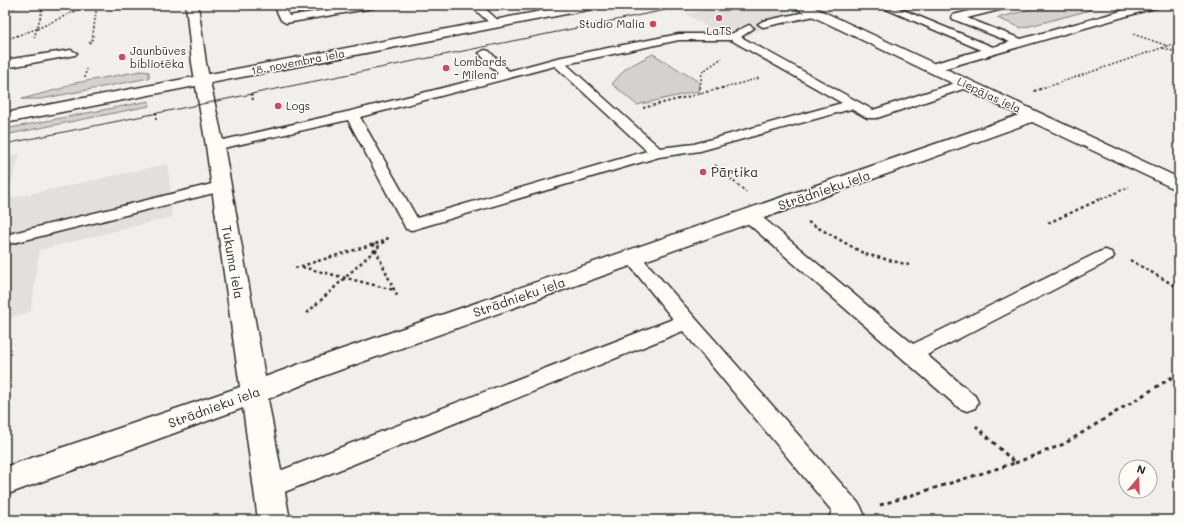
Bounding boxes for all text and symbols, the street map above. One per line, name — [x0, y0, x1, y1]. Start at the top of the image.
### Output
marker: LaTS — [714, 13, 724, 23]
place label: Studio Malia — [579, 16, 645, 31]
marker: Studio Malia — [648, 19, 658, 29]
place label: LaTS — [707, 23, 731, 38]
place label: Jaunbūves bibliotēka — [130, 43, 186, 71]
street label: 18. novembra iela — [250, 45, 346, 78]
marker: Jaunbūves bibliotēka — [117, 52, 127, 62]
place label: Lombards - Milena — [454, 54, 507, 82]
marker: Lombards - Milena — [441, 63, 451, 73]
street label: Liepājas iela — [955, 73, 1024, 116]
place label: Logs — [286, 98, 310, 113]
marker: Logs — [273, 101, 283, 111]
place label: Pārtika — [711, 163, 758, 180]
street label: Strādnieku iela — [775, 166, 872, 213]
marker: Pārtika — [698, 167, 708, 177]
street label: Tukuma iela — [219, 224, 248, 300]
street label: Strādnieku iela — [470, 273, 567, 320]
street label: Strādnieku iela — [165, 382, 262, 431]
north arrow — [1118, 459, 1158, 499]
text: N — [1135, 461, 1148, 478]

